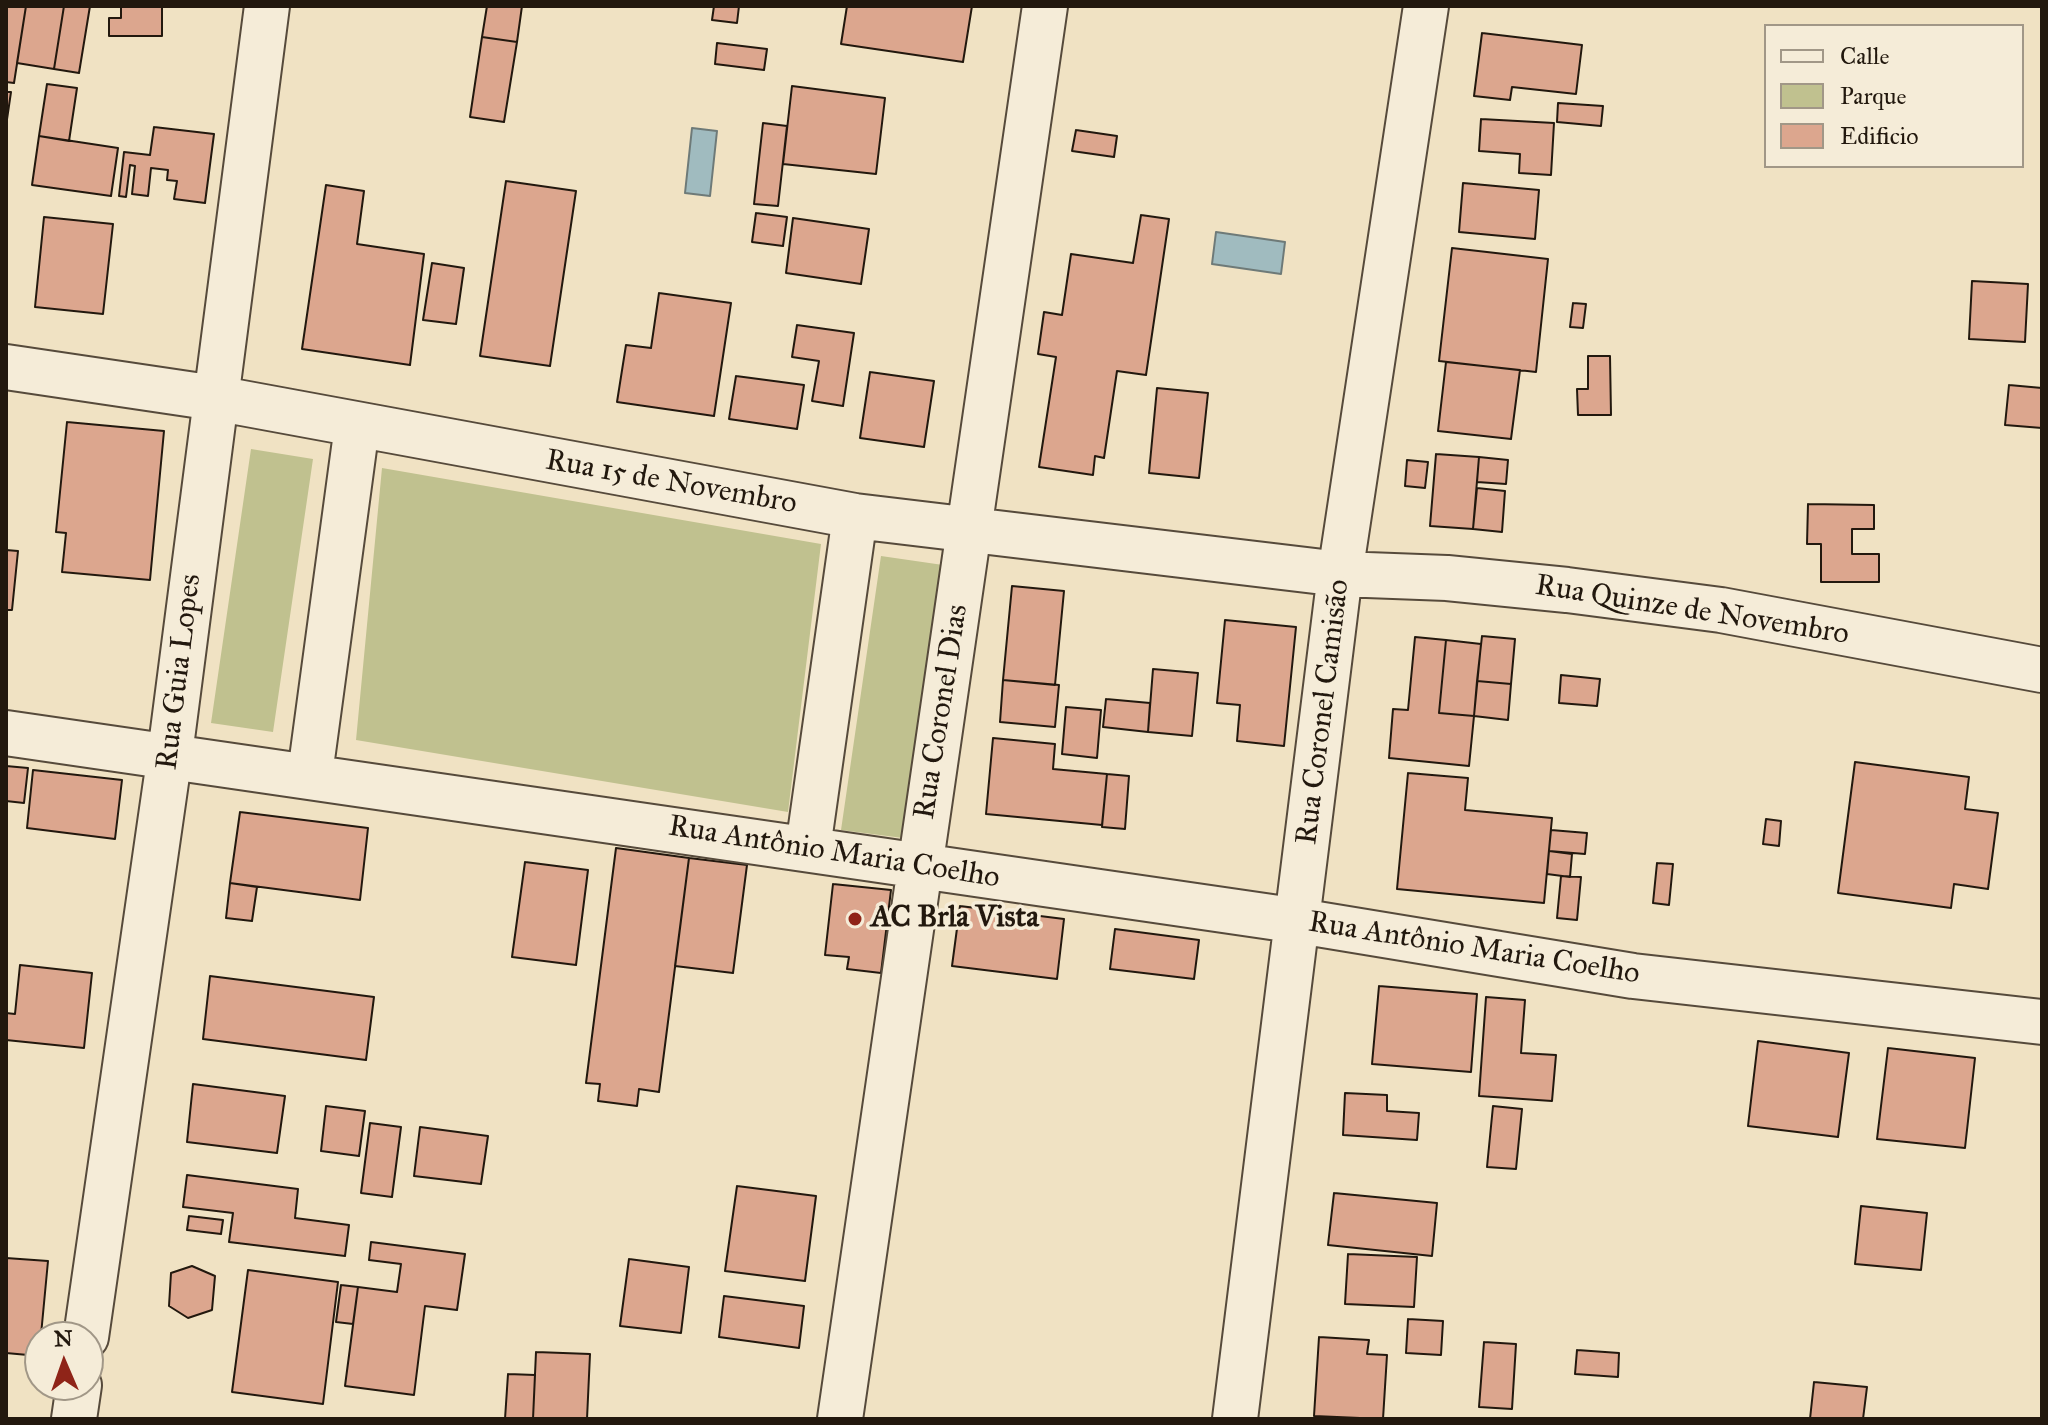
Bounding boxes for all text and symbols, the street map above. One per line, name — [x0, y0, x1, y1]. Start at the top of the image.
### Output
legend — [1764, 24, 2024, 168]
text: Calle — [1840, 41, 1889, 71]
text: Parque — [1840, 81, 1907, 111]
text: Edificio — [1840, 121, 1919, 151]
street label: Rua 15 de Novembro — [543, 443, 799, 523]
street label: Rua Quinze de Novembro — [1533, 568, 1851, 654]
street label: Rua Guia Lopes — [150, 572, 210, 772]
street label: Rua Coronel Camisão — [1290, 577, 1358, 847]
street label: Rua Coronel Dias — [907, 602, 977, 822]
street label: Rua Antônio Maria Coelho — [666, 809, 1002, 897]
place label: AC Brla Vista — [871, 901, 1039, 937]
street label: Rua Antônio Maria Coelho — [1306, 905, 1642, 993]
marker: AC Brla Vista — [846, 910, 864, 928]
north arrow — [24, 1321, 104, 1401]
text: N — [53, 1325, 73, 1352]

